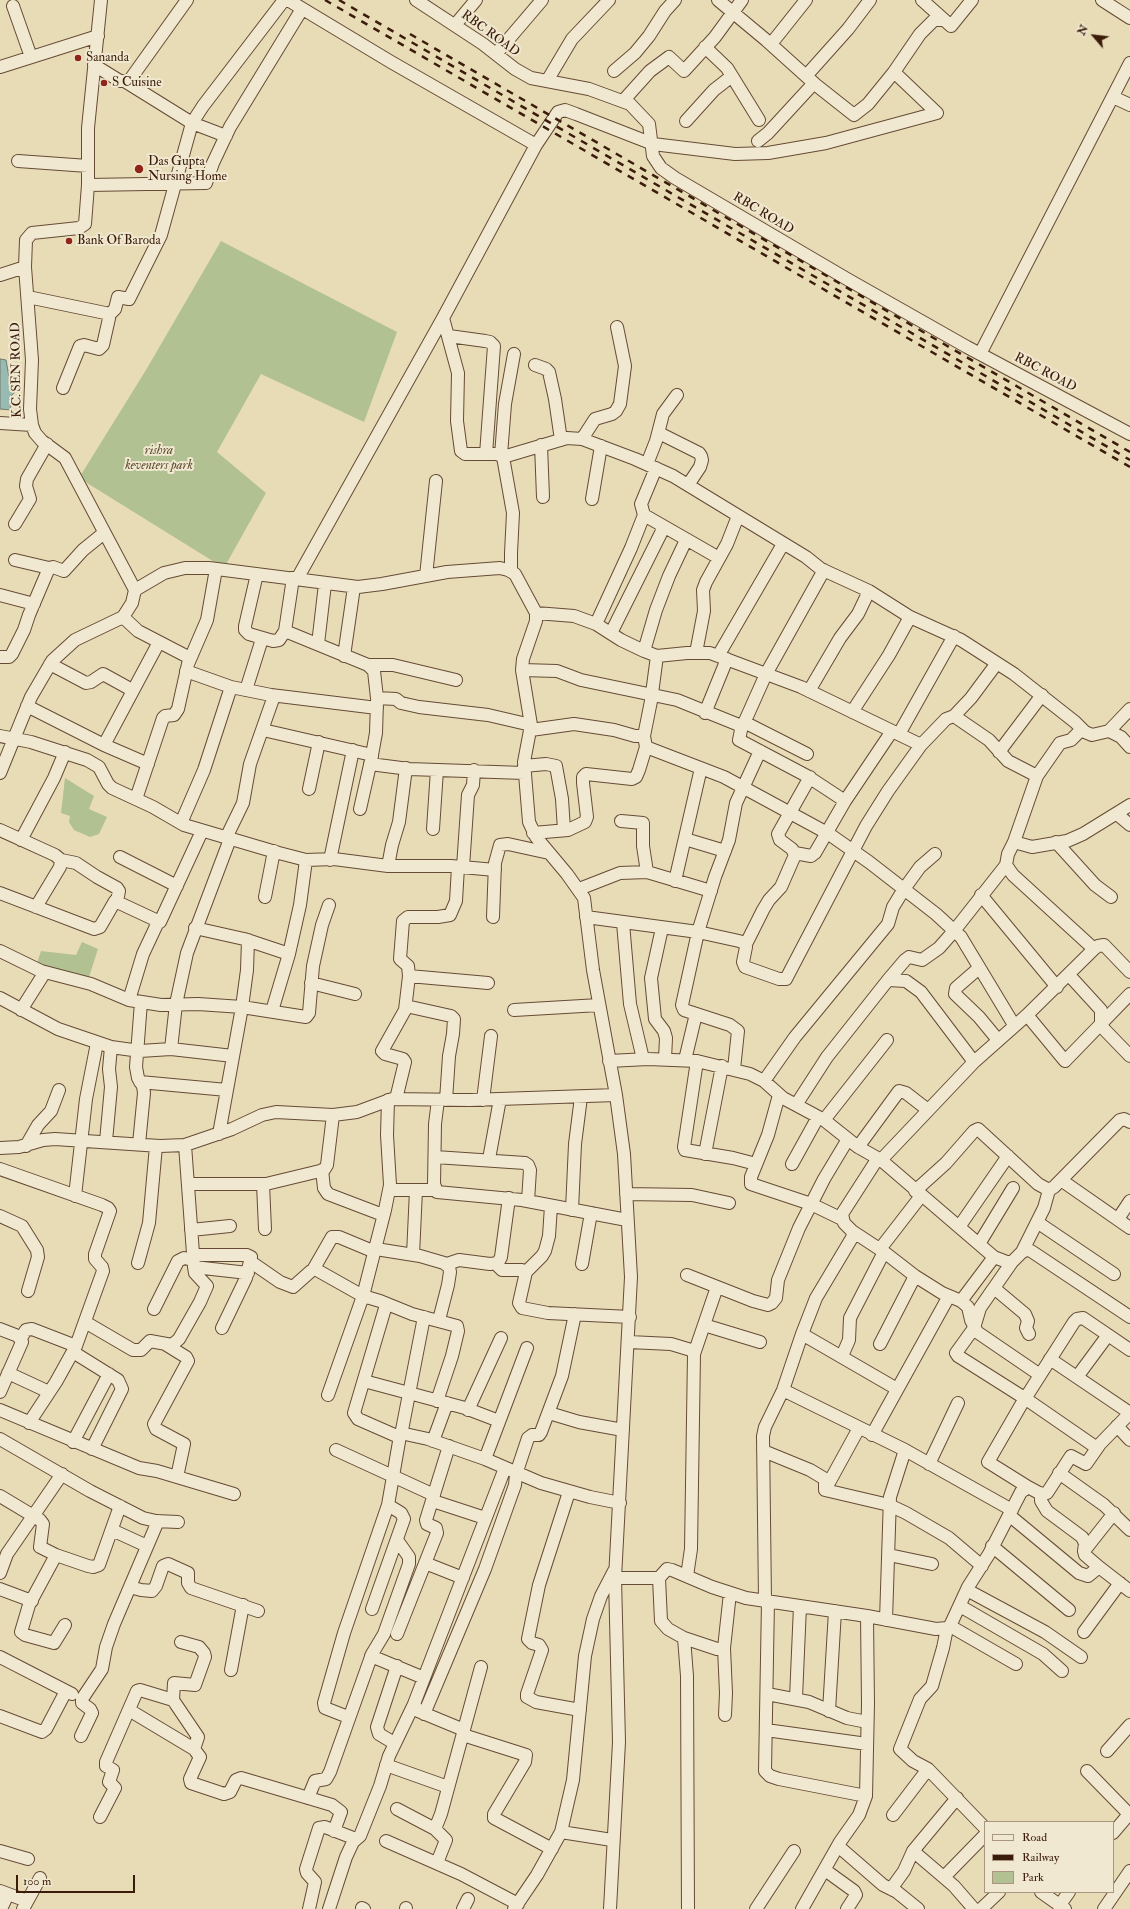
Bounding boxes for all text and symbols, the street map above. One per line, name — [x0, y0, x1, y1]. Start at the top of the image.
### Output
street label: RBC ROAD — [458, 8, 522, 60]
north arrow — [1074, 16, 1114, 56]
text: N — [1075, 23, 1091, 38]
place label: Sananda — [86, 50, 129, 66]
marker: Sananda — [73, 53, 83, 63]
place label: S Cuisine — [112, 75, 162, 91]
marker: S Cuisine — [99, 78, 109, 88]
place label: Das Gupta Nursing Home — [148, 154, 227, 185]
marker: Das Gupta Nursing Home — [133, 163, 145, 175]
street label: RBC ROAD — [730, 190, 796, 238]
place label: Bank Of Baroda — [77, 233, 161, 249]
marker: Bank Of Baroda — [64, 236, 74, 246]
street label: K.C. SEN ROAD — [8, 322, 26, 418]
street label: RBC ROAD — [1011, 350, 1079, 396]
park label: rishra keventers park — [125, 443, 193, 474]
legend — [984, 1821, 1114, 1893]
text: Road — [1022, 1830, 1047, 1845]
text: Railway — [1022, 1850, 1059, 1865]
scale bar — [18, 1867, 137, 1893]
text: Park — [1022, 1870, 1044, 1885]
text: 100 m — [23, 1874, 51, 1889]

